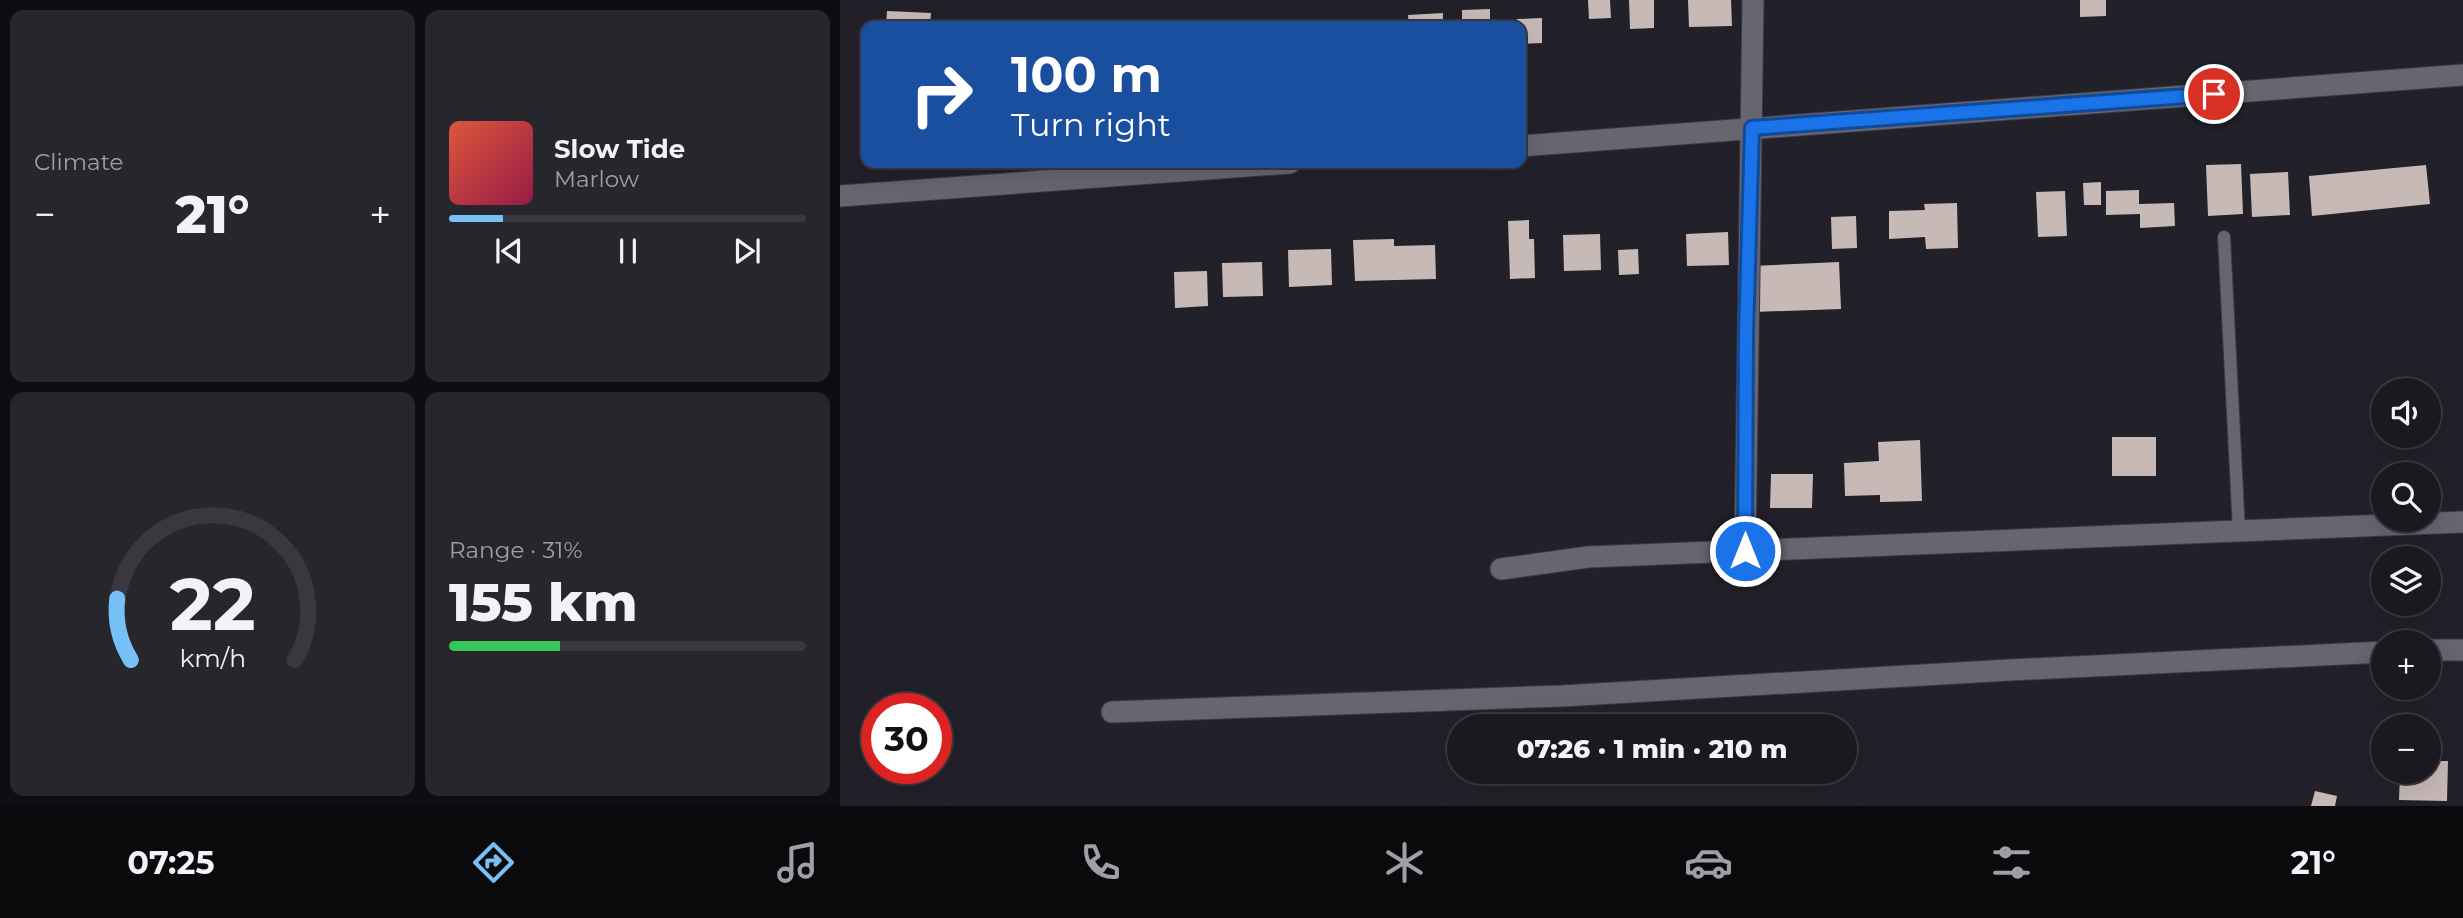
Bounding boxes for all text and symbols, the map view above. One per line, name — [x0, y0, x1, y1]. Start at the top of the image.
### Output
text: 100 m — [1011, 45, 1162, 104]
icon: right — [896, 49, 987, 140]
pin — [2184, 64, 2244, 124]
icon: arrive — [2195, 75, 2233, 113]
text: Turn right — [1011, 105, 1171, 144]
text: Slow Tide — [554, 133, 685, 165]
text: Climate — [34, 148, 123, 176]
text: Marlow — [554, 165, 639, 193]
text: 21° — [176, 183, 249, 246]
text: − — [34, 191, 56, 238]
text: + — [369, 191, 391, 238]
icon: previous — [490, 232, 528, 270]
icon: pause — [609, 232, 647, 270]
icon: next — [728, 232, 766, 270]
map controls — [2371, 378, 2441, 784]
button: sound — [2371, 378, 2441, 448]
button: search — [2371, 462, 2441, 532]
position arrow — [1708, 514, 1782, 588]
text: Range · 31% — [449, 536, 582, 564]
button: layers — [2371, 546, 2441, 616]
text: 22 — [170, 560, 255, 648]
text: 155 km — [449, 571, 638, 634]
button: + — [2371, 630, 2441, 700]
text: km/h — [179, 643, 246, 673]
speed limit sign: 30 — [861, 693, 952, 784]
button: − — [2371, 714, 2441, 784]
text: 07:26 · 1 min · 210 m — [1517, 733, 1787, 765]
icon: directions — [469, 838, 518, 887]
icon: music — [773, 838, 822, 887]
icon: phone — [1076, 838, 1125, 887]
icon: climate — [1380, 838, 1429, 887]
icon: car — [1684, 838, 1733, 887]
icon: filters — [1987, 838, 2036, 887]
text: 07:25 — [127, 843, 214, 882]
text: 21° — [2291, 843, 2336, 882]

